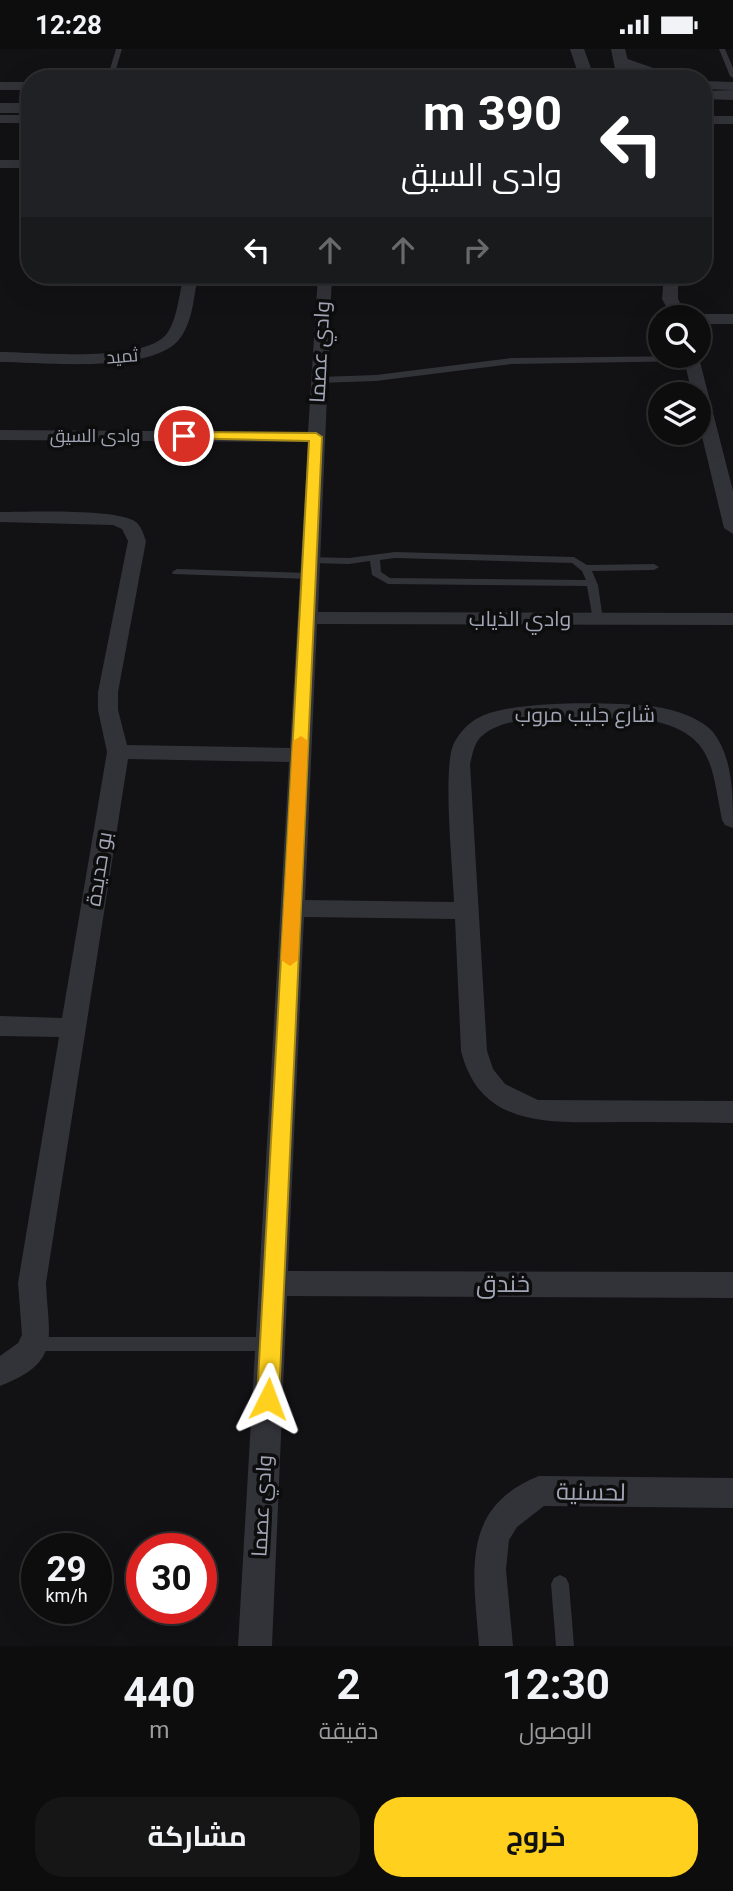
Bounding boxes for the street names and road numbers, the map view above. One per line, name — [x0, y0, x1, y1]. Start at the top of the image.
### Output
street label: وادي عصما — [305, 300, 339, 404]
street label: ثميد — [105, 344, 139, 368]
street label: وادى السيق — [50, 425, 140, 448]
street label: وادي الذياب — [469, 607, 571, 635]
street label: شارع جليب مروب — [515, 703, 655, 729]
street label: بو حديدة — [81, 830, 117, 908]
street label: خندق — [476, 1270, 530, 1299]
street label: وادي عصما — [247, 1454, 281, 1558]
street label: لحسنية — [556, 1477, 626, 1507]

